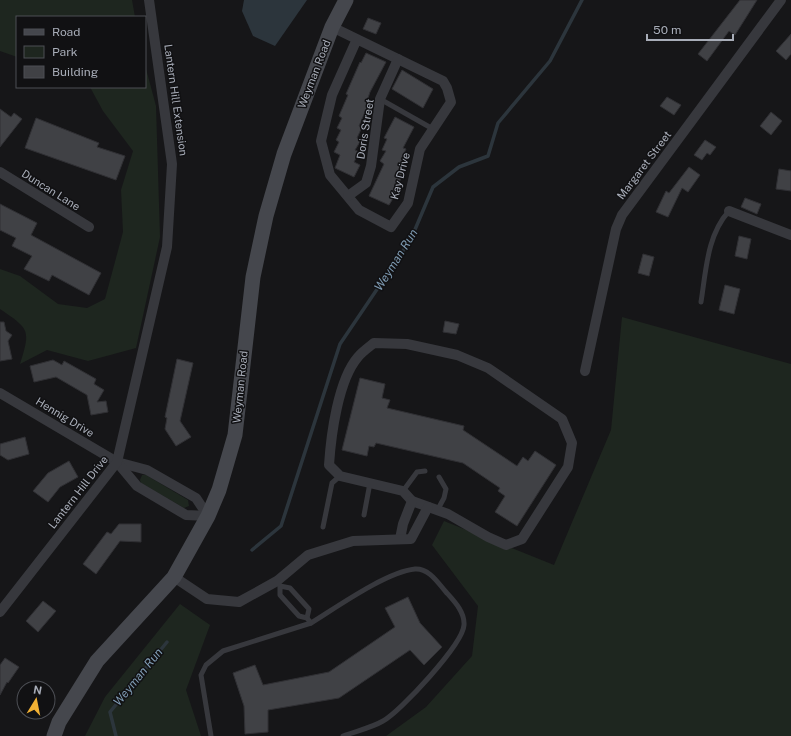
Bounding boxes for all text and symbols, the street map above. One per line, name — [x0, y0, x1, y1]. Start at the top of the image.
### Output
legend — [16, 16, 146, 88]
scale bar — [647, 16, 733, 42]
text: 50 m — [653, 23, 681, 37]
text: Road — [52, 25, 80, 39]
street label: Weyman Road — [295, 38, 333, 110]
street label: Lantern Hill Extension — [162, 43, 190, 157]
text: Park — [52, 45, 78, 59]
text: Building — [52, 65, 98, 79]
street label: Doris Street — [354, 98, 376, 160]
street label: Margaret Street — [615, 129, 673, 201]
street label: Kay Drive — [388, 151, 412, 201]
street label: Duncan Lane — [20, 167, 82, 213]
water label: Weyman Run — [371, 226, 421, 293]
street label: Weyman Road — [230, 350, 250, 424]
street label: Hennig Drive — [34, 395, 96, 439]
street label: Lantern Hill Drive — [46, 453, 110, 531]
water label: Weyman Run — [111, 645, 166, 709]
north arrow — [16, 680, 56, 720]
text: N — [32, 683, 43, 697]

